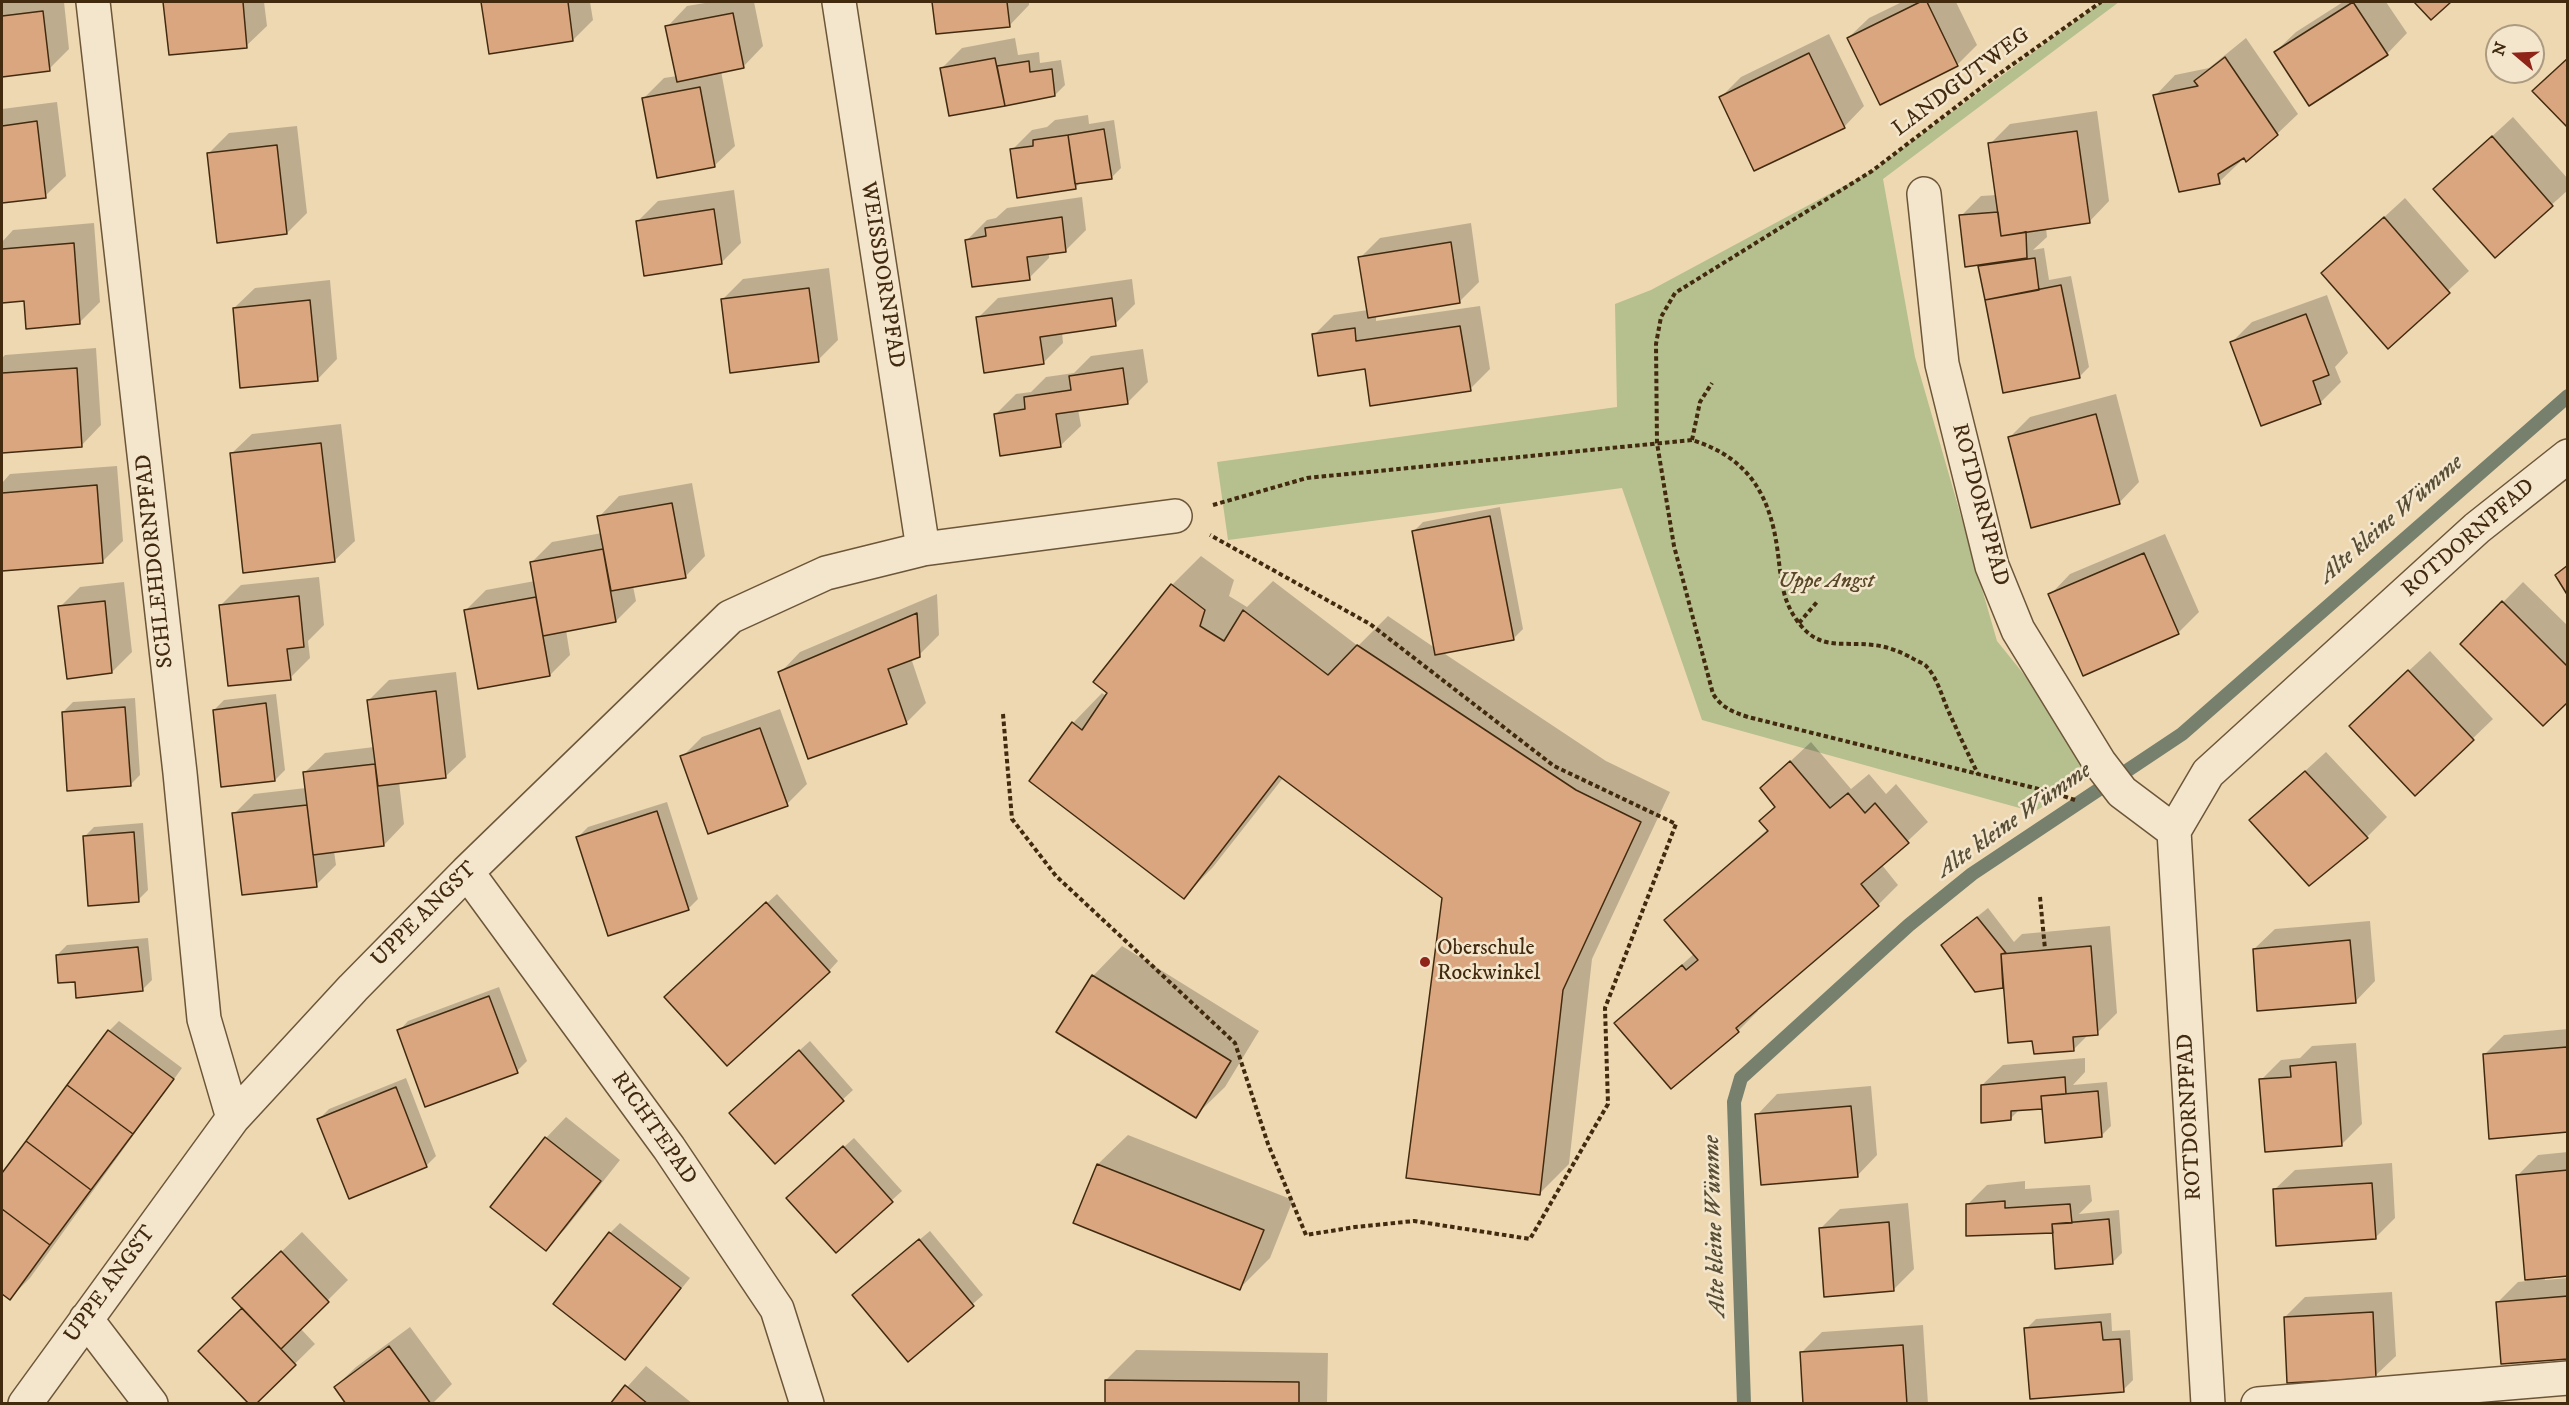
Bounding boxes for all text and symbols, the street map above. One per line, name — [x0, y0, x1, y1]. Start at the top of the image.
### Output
street label: LANDGUTWEG — [1888, 23, 2036, 143]
north arrow — [2485, 24, 2545, 84]
text: N — [2488, 39, 2511, 58]
street label: WEISSDORNPFAD — [853, 180, 909, 370]
street label: ROTDORNPFAD — [1945, 421, 2013, 589]
water label: Alte kleine Wümme — [2314, 450, 2470, 590]
street label: SCHLEHDORNPFAD — [132, 453, 180, 669]
street label: ROTDORNPFAD — [2397, 474, 2541, 604]
park label: Uppe Angst — [1778, 569, 1874, 595]
water label: Alte kleine Wümme — [1932, 757, 2098, 885]
street label: UPPE ANGST — [367, 857, 483, 973]
place label: Oberschule Rockwinkel — [1437, 936, 1540, 987]
marker: Oberschule Rockwinkel — [1418, 955, 1432, 969]
street label: ROTDORNPFAD — [2173, 1033, 2209, 1201]
street label: RICHTEPAD — [604, 1068, 702, 1190]
water label: Alte kleine Wümme — [1698, 1135, 1734, 1317]
street label: UPPE ANGST — [60, 1221, 162, 1349]

